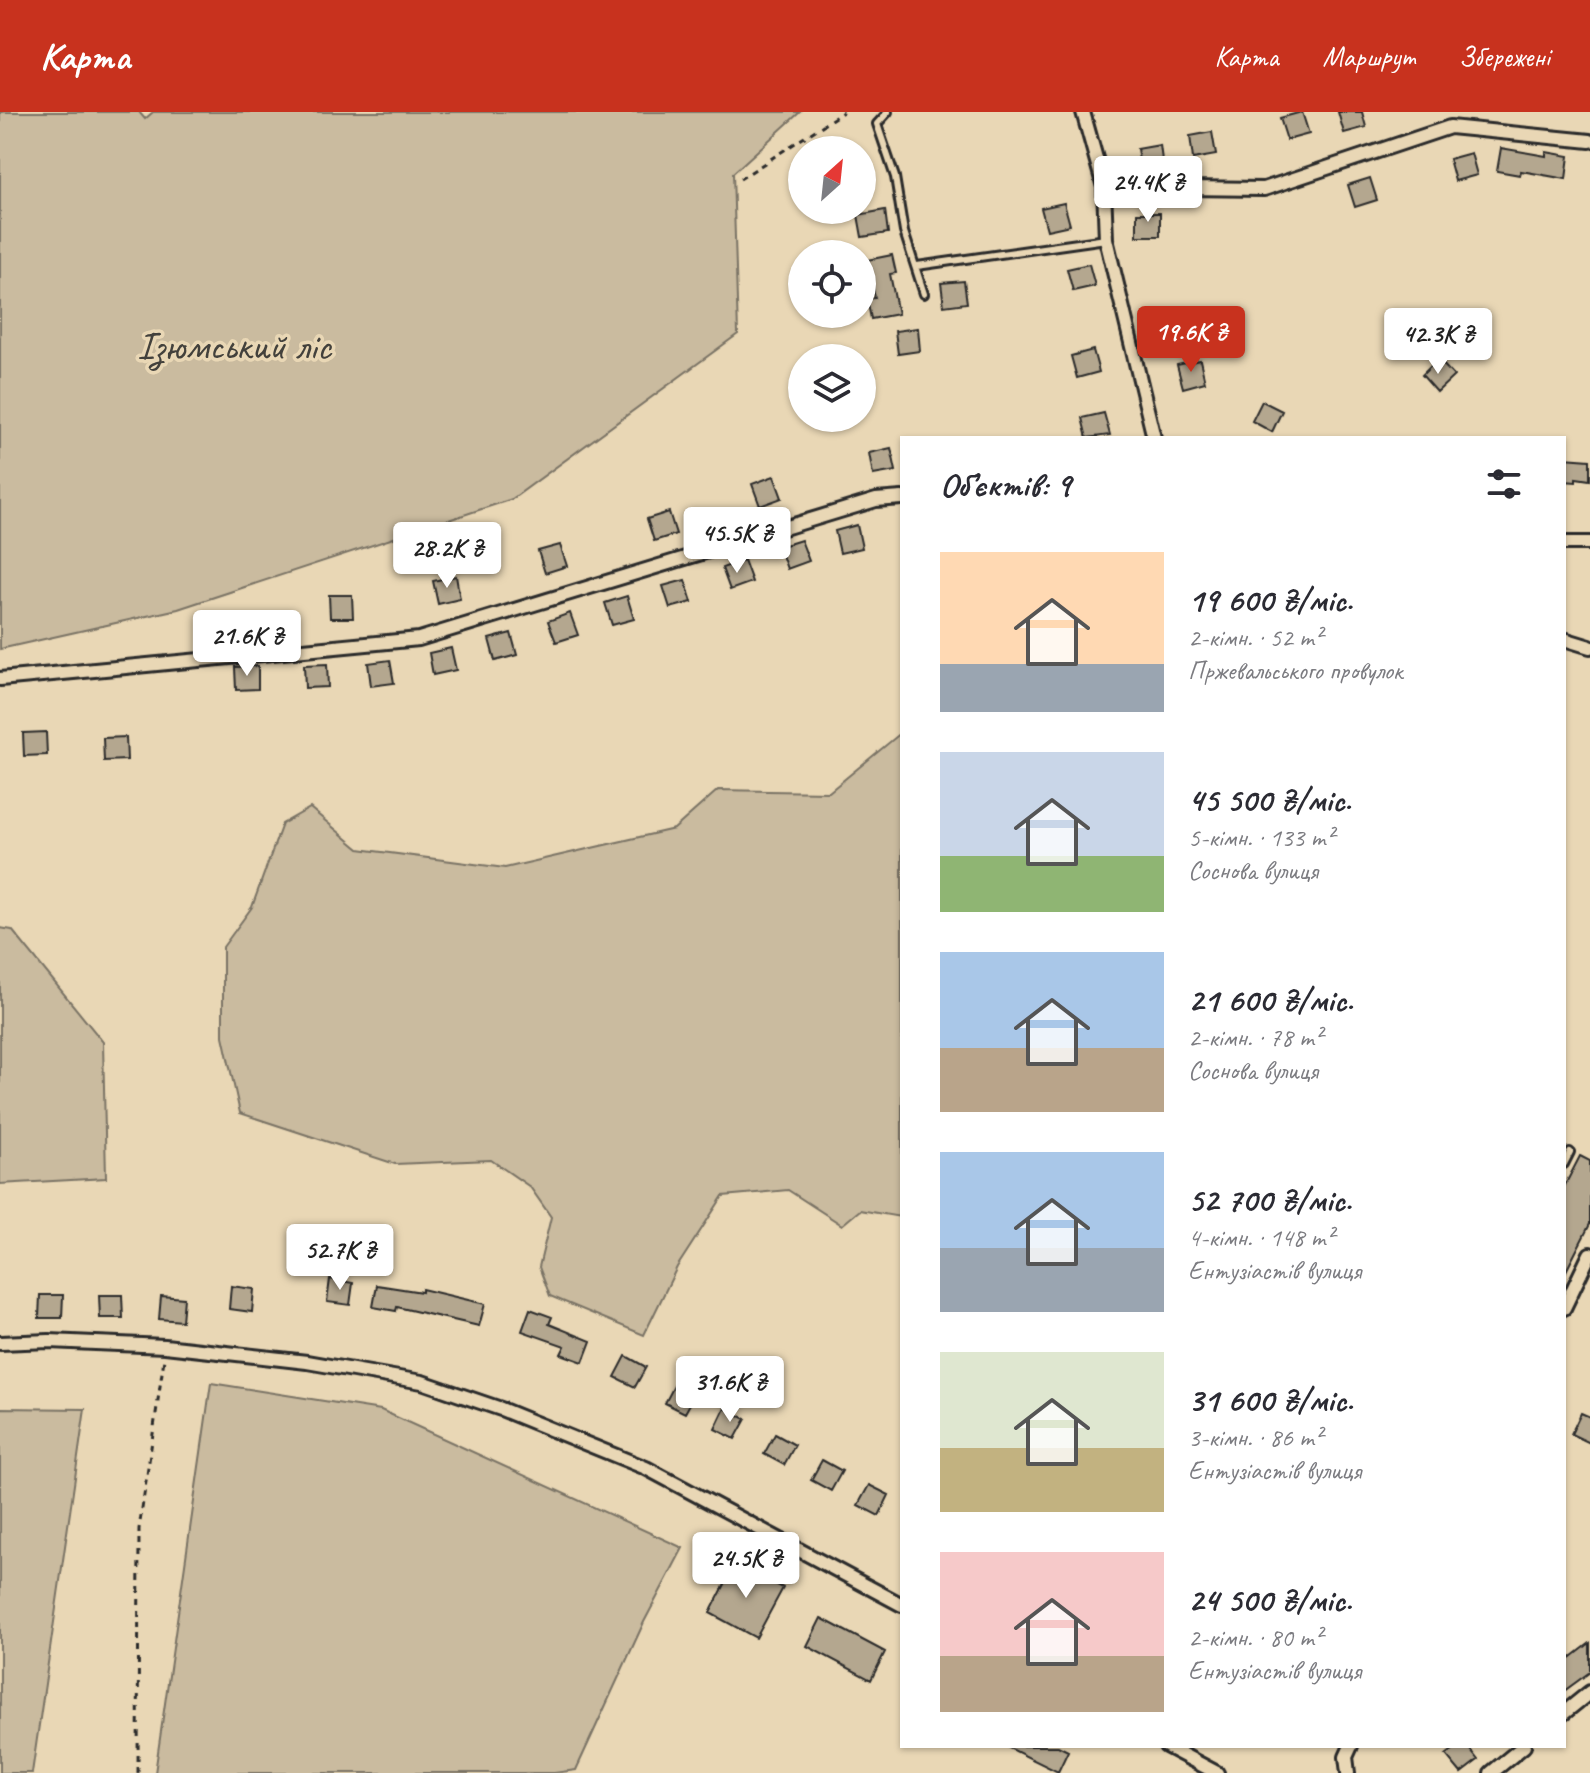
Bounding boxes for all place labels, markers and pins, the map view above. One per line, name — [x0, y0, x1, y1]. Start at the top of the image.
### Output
pin: 24.4K ₴ — [1074, 156, 1222, 224]
pin: 19.6K ₴ — [1117, 306, 1265, 374]
pin: 42.3K ₴ — [1364, 308, 1512, 376]
pin: 45.5K ₴ — [663, 507, 811, 575]
pin: 28.2K ₴ — [373, 522, 521, 590]
pin: 21.6K ₴ — [173, 610, 321, 678]
pin: 52.7K ₴ — [266, 1224, 414, 1292]
pin: 31.6K ₴ — [656, 1356, 804, 1424]
pin: 24.5K ₴ — [672, 1532, 820, 1600]

